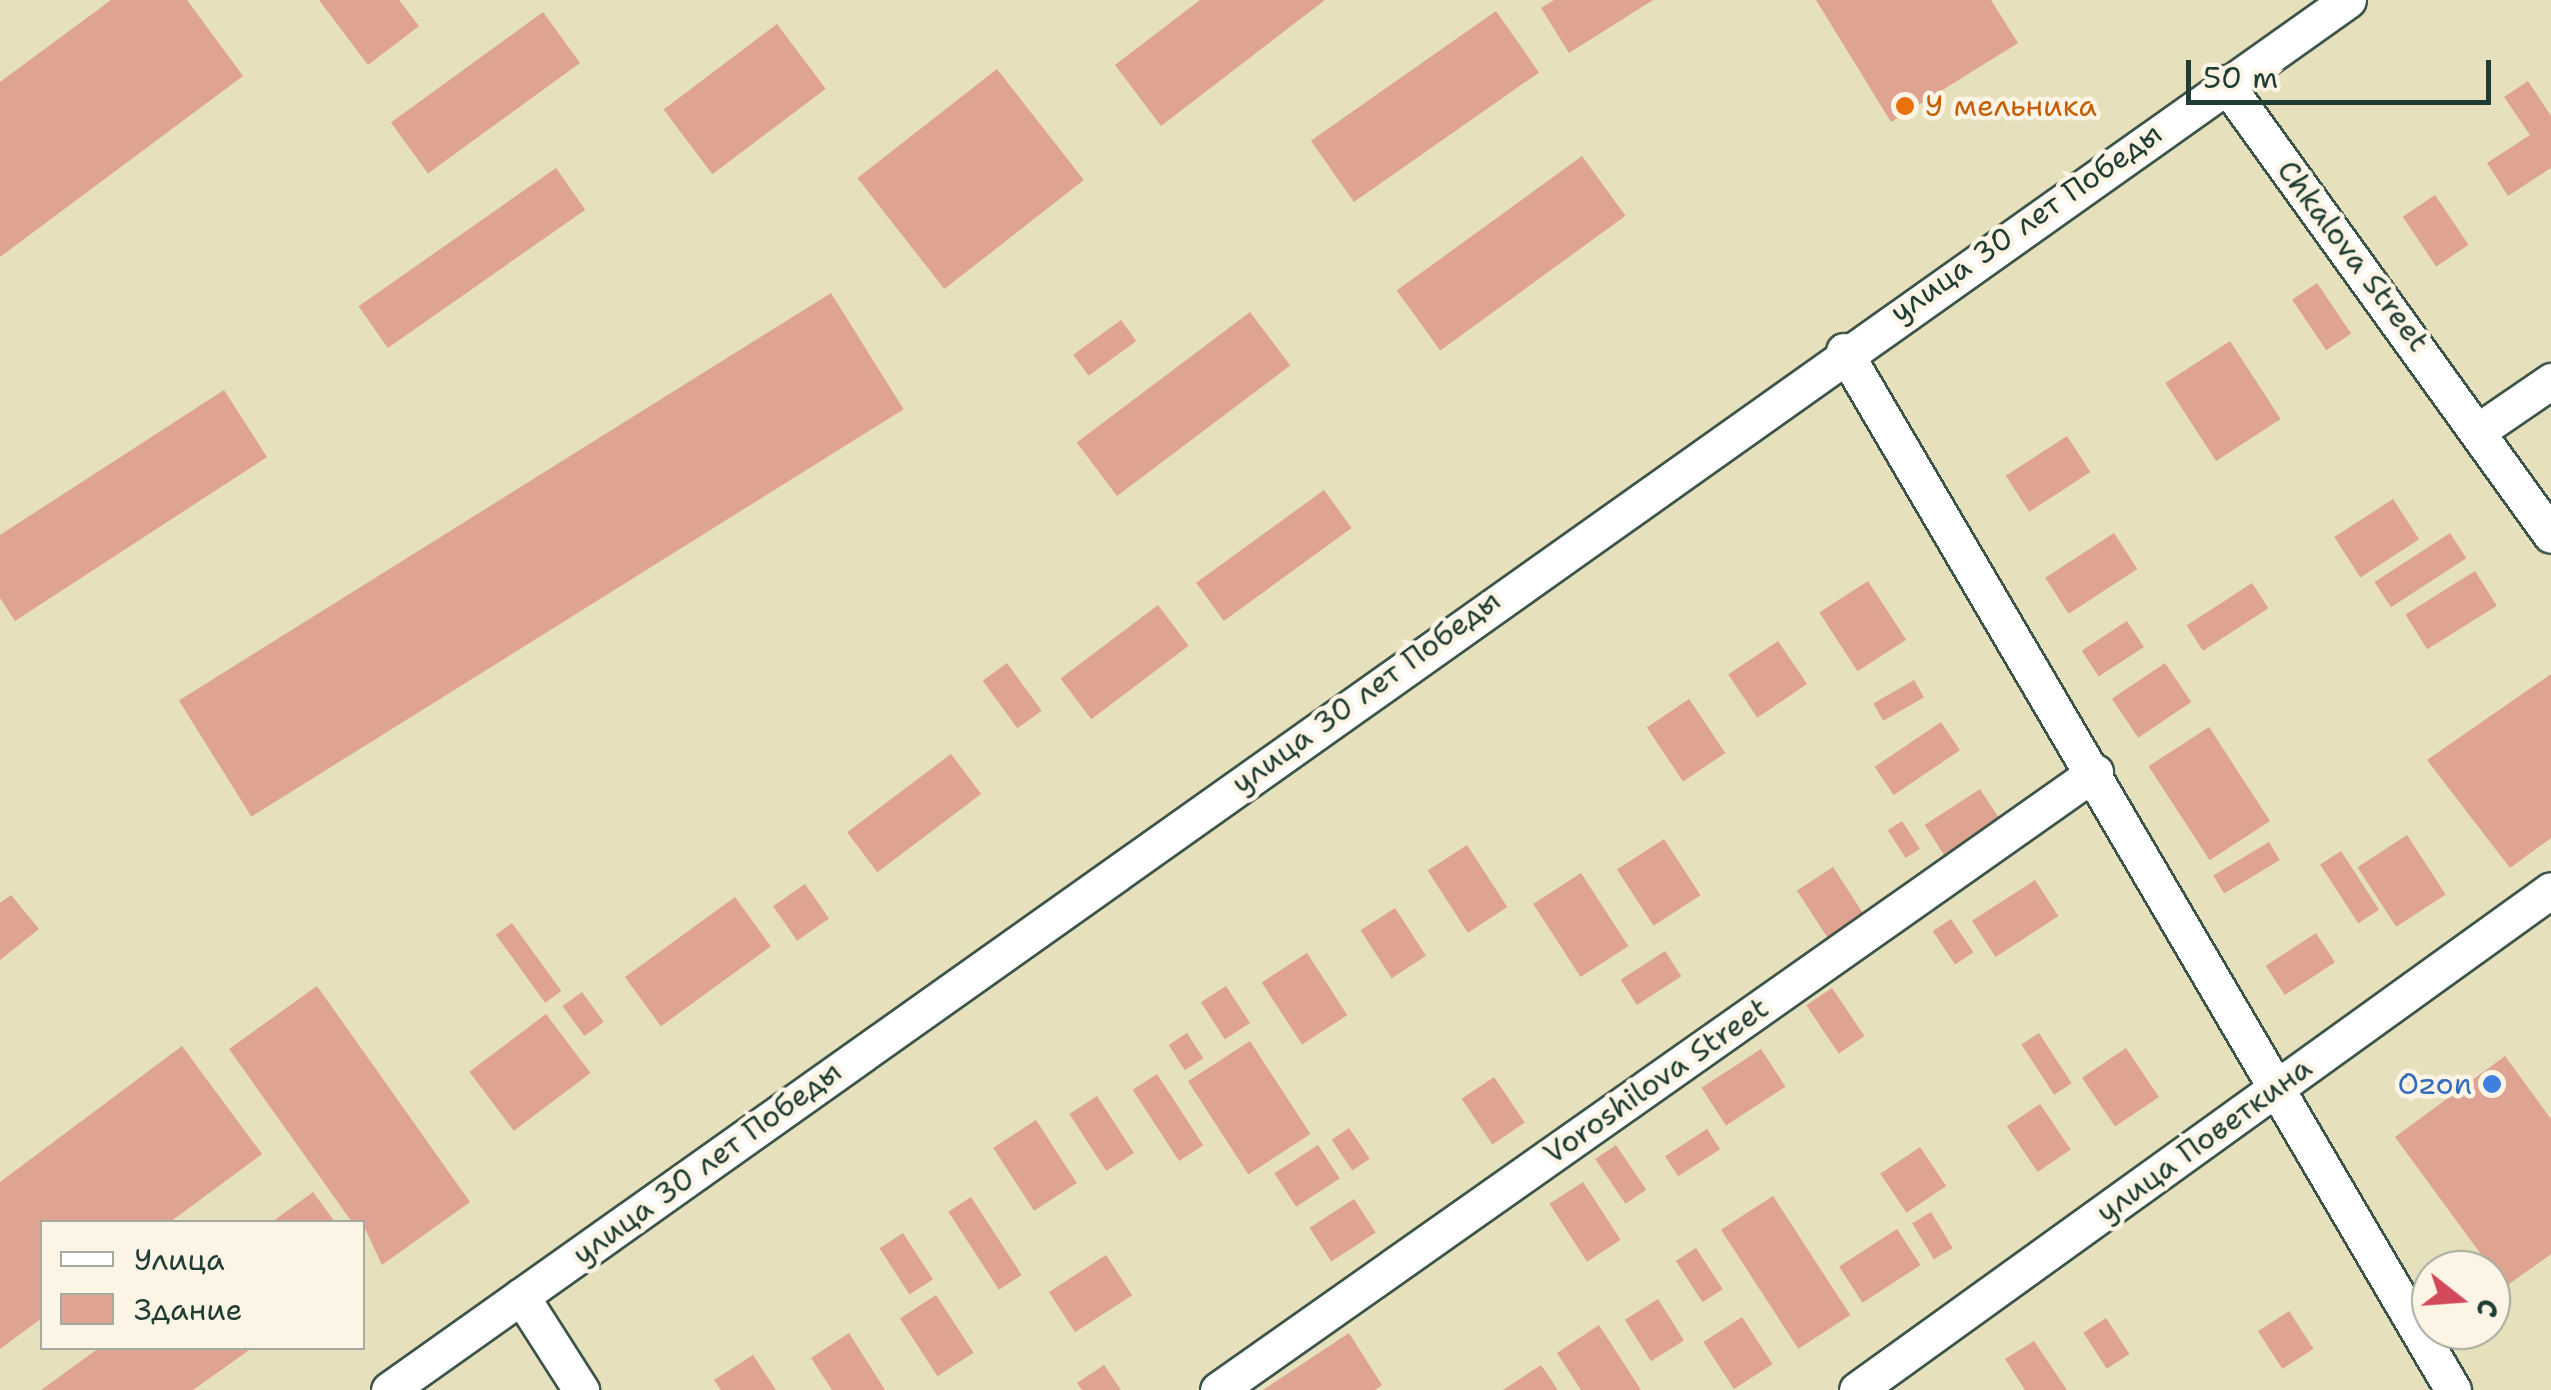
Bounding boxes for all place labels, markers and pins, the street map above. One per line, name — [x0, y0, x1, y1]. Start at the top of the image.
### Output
place label: У мельника — [1925, 88, 2097, 124]
marker: У мельника — [1894, 95, 1916, 117]
place label: Ozon — [2397, 1066, 2472, 1102]
marker: Ozon — [2481, 1073, 2503, 1095]

